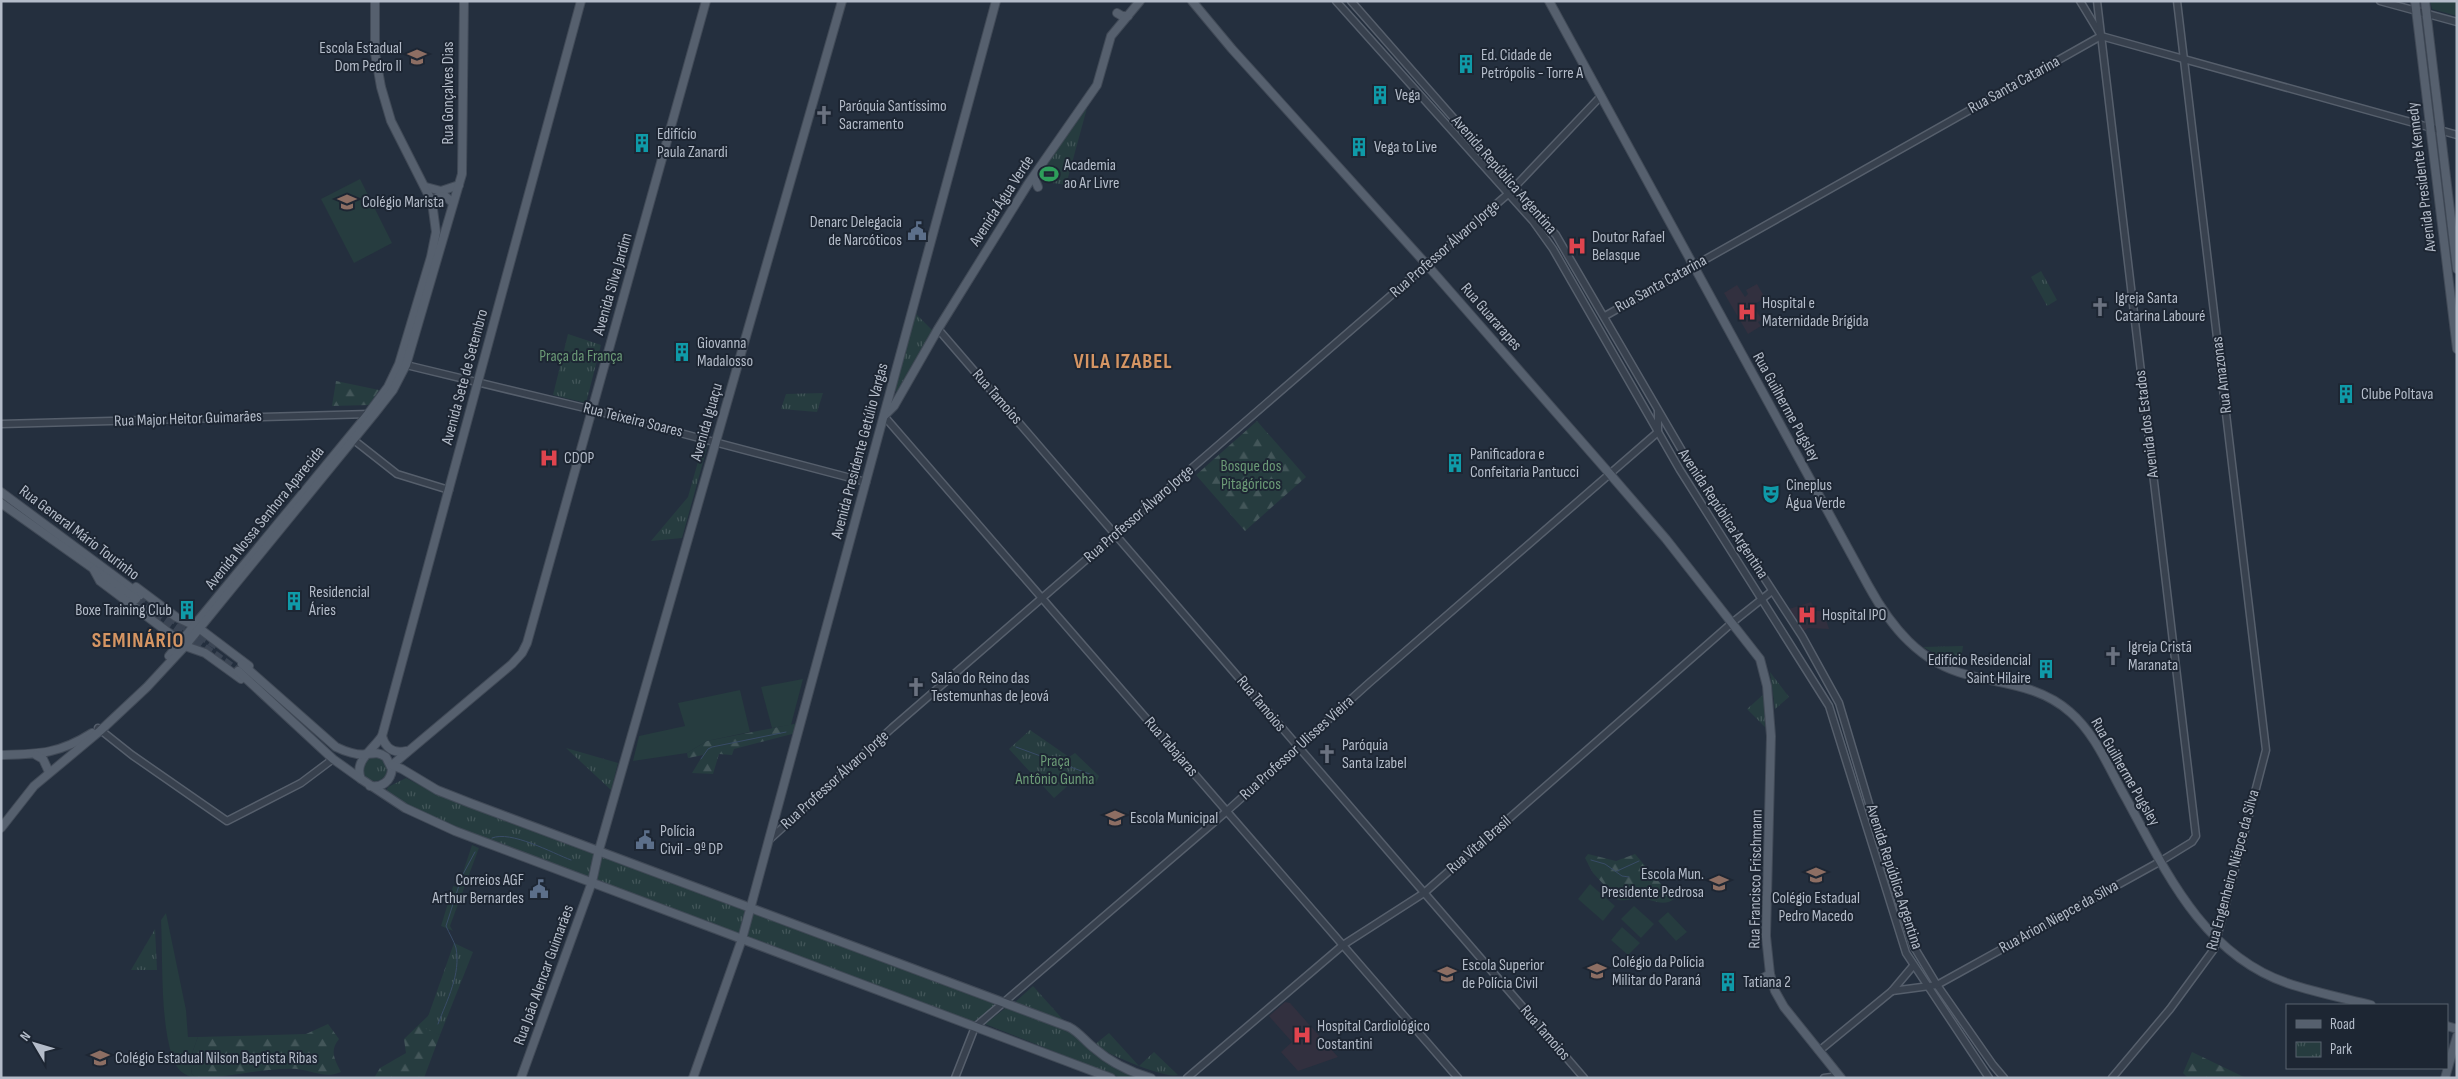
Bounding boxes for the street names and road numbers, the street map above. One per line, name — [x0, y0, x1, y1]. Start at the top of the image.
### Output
street label: Rua Gonçalves Dias — [439, 41, 458, 145]
street label: Rua Santa Catarina — [1965, 52, 2063, 118]
street label: Avenida Presidente Kennedy — [2403, 101, 2441, 254]
street label: Avenida República Argentina — [1447, 111, 1561, 238]
street label: Avenida Água Verde — [965, 152, 1038, 251]
street label: Rua Professor Álvaro Jorge — [1386, 196, 1504, 302]
street label: Avenida Silva Jardim — [589, 231, 637, 338]
street label: Rua Santa Catarina — [1612, 251, 1710, 317]
street label: Rua Guararapes — [1456, 279, 1526, 355]
street label: Avenida Sete de Setembro — [438, 307, 492, 448]
street label: Rua Amazonas — [2208, 335, 2236, 415]
street label: Rua Guilherme Pugsley — [1748, 349, 1824, 465]
street label: Avenida Presidente Getúlio Vargas — [827, 361, 893, 542]
street label: Rua Tamoios — [968, 366, 1026, 429]
street label: Avenida dos Estados — [2131, 369, 2163, 480]
street label: Avenida Iguaçu — [687, 381, 727, 464]
street label: Rua Teixeira Soares — [581, 398, 685, 442]
street label: Rua Major Heitor Guimarães — [114, 407, 263, 431]
street label: Avenida Nossa Senhora Aparecida — [201, 443, 329, 594]
street label: Avenida República Argentina — [1673, 445, 1772, 583]
street label: Rua Professor Álvaro Jorge — [1080, 461, 1198, 567]
street label: Rua General Mário Tourinho — [15, 482, 143, 584]
street label: Rua Tamoios — [1232, 672, 1290, 736]
street label: Rua Professor Ulisses Vieira — [1236, 692, 1358, 804]
street label: Rua Tabajaras — [1140, 713, 1202, 781]
street label: Rua Guilherme Pugsley — [2086, 715, 2164, 829]
street label: Rua Professor Álvaro Jorge — [777, 727, 893, 833]
street label: Rua Engenheiro Niépce da Silva — [2202, 788, 2264, 952]
street label: Avenida República Argentina — [1861, 801, 1926, 952]
street label: Rua Francisco Frischmann — [1745, 809, 1767, 949]
street label: Rua Vital Brasil — [1443, 812, 1515, 878]
street label: Rua Arion Niepce da Silva — [1996, 876, 2122, 958]
street label: Rua João Alencar Guimarães — [510, 902, 578, 1048]
street label: Rua Tamoios — [1516, 1002, 1574, 1065]

